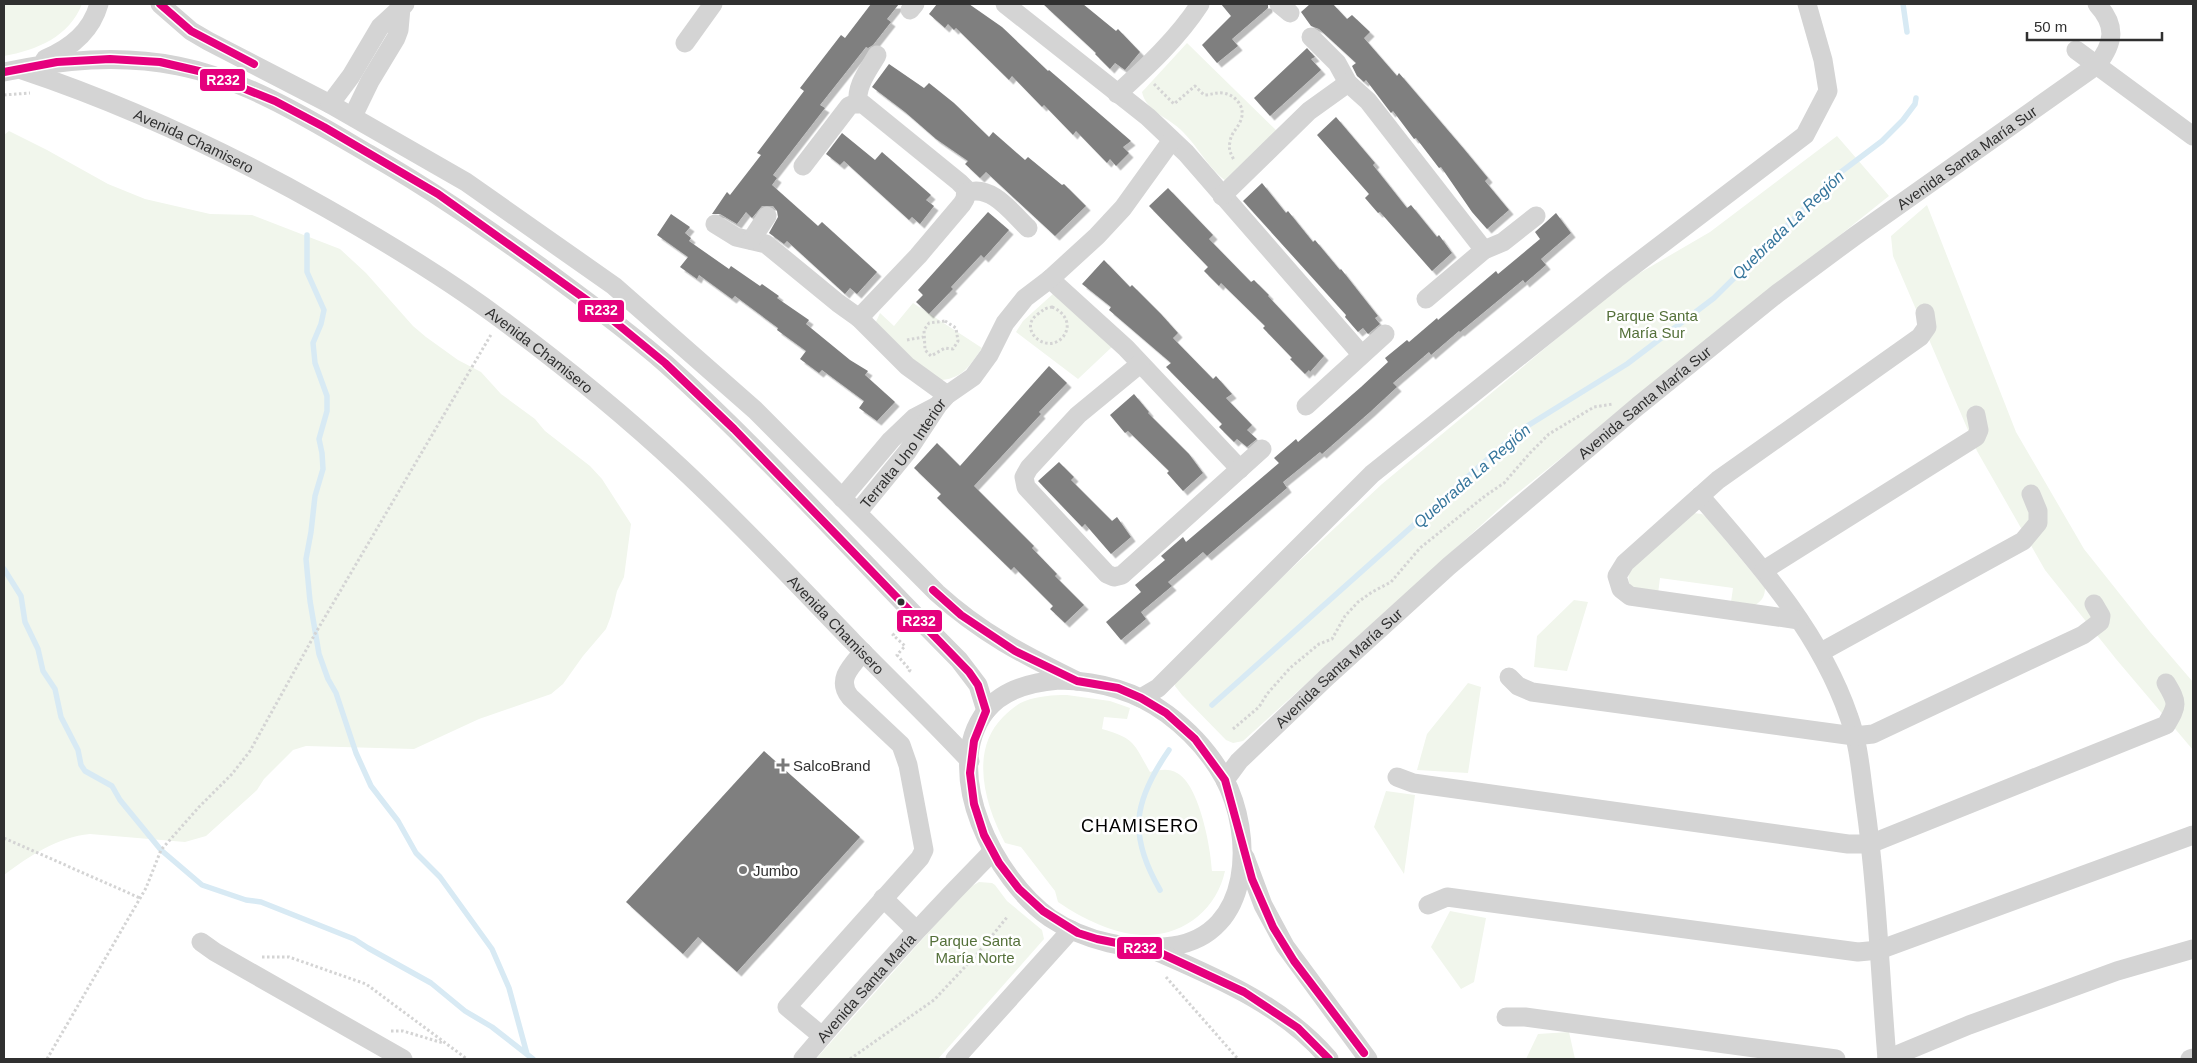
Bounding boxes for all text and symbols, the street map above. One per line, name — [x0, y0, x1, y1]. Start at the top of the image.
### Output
scale bar — [2027, 10, 2162, 42]
text: 50 m — [2034, 18, 2067, 35]
line badge: R232 — [199, 68, 246, 92]
text: R232 — [206, 72, 240, 88]
street label: Avenida Santa María Sur — [1893, 102, 2040, 212]
street label: Avenida Chamisero — [131, 105, 257, 176]
water label: Quebrada La Región — [1729, 167, 1847, 283]
line badge: R232 — [577, 299, 625, 323]
text: R232 — [584, 302, 618, 318]
street label: Avenida Chamisero — [483, 303, 597, 396]
park label: Parque Santa María Sur — [1606, 307, 1699, 341]
street label: Avenida Santa María Sur — [1574, 342, 1714, 462]
street label: Terralta Uno Interior — [856, 394, 949, 511]
water label: Quebrada La Región — [1410, 421, 1534, 531]
street label: Avenida Chamisero — [785, 572, 888, 677]
unlabelled marker — [896, 597, 906, 607]
street label: Avenida Santa María Sur — [1271, 604, 1406, 731]
line badge: R232 — [896, 609, 943, 633]
text: R232 — [902, 613, 936, 629]
place label: SalcoBrand — [793, 757, 871, 774]
marker: SalcoBrand — [777, 759, 789, 771]
district label: CHAMISERO — [1081, 816, 1199, 836]
place label: Jumbo — [753, 862, 798, 879]
marker: Jumbo — [737, 864, 749, 876]
street label: Avenida Santa María — [813, 929, 919, 1045]
park label: Parque Santa María Norte — [929, 932, 1022, 966]
line badge: R232 — [1116, 936, 1163, 960]
text: R232 — [1123, 940, 1157, 956]

